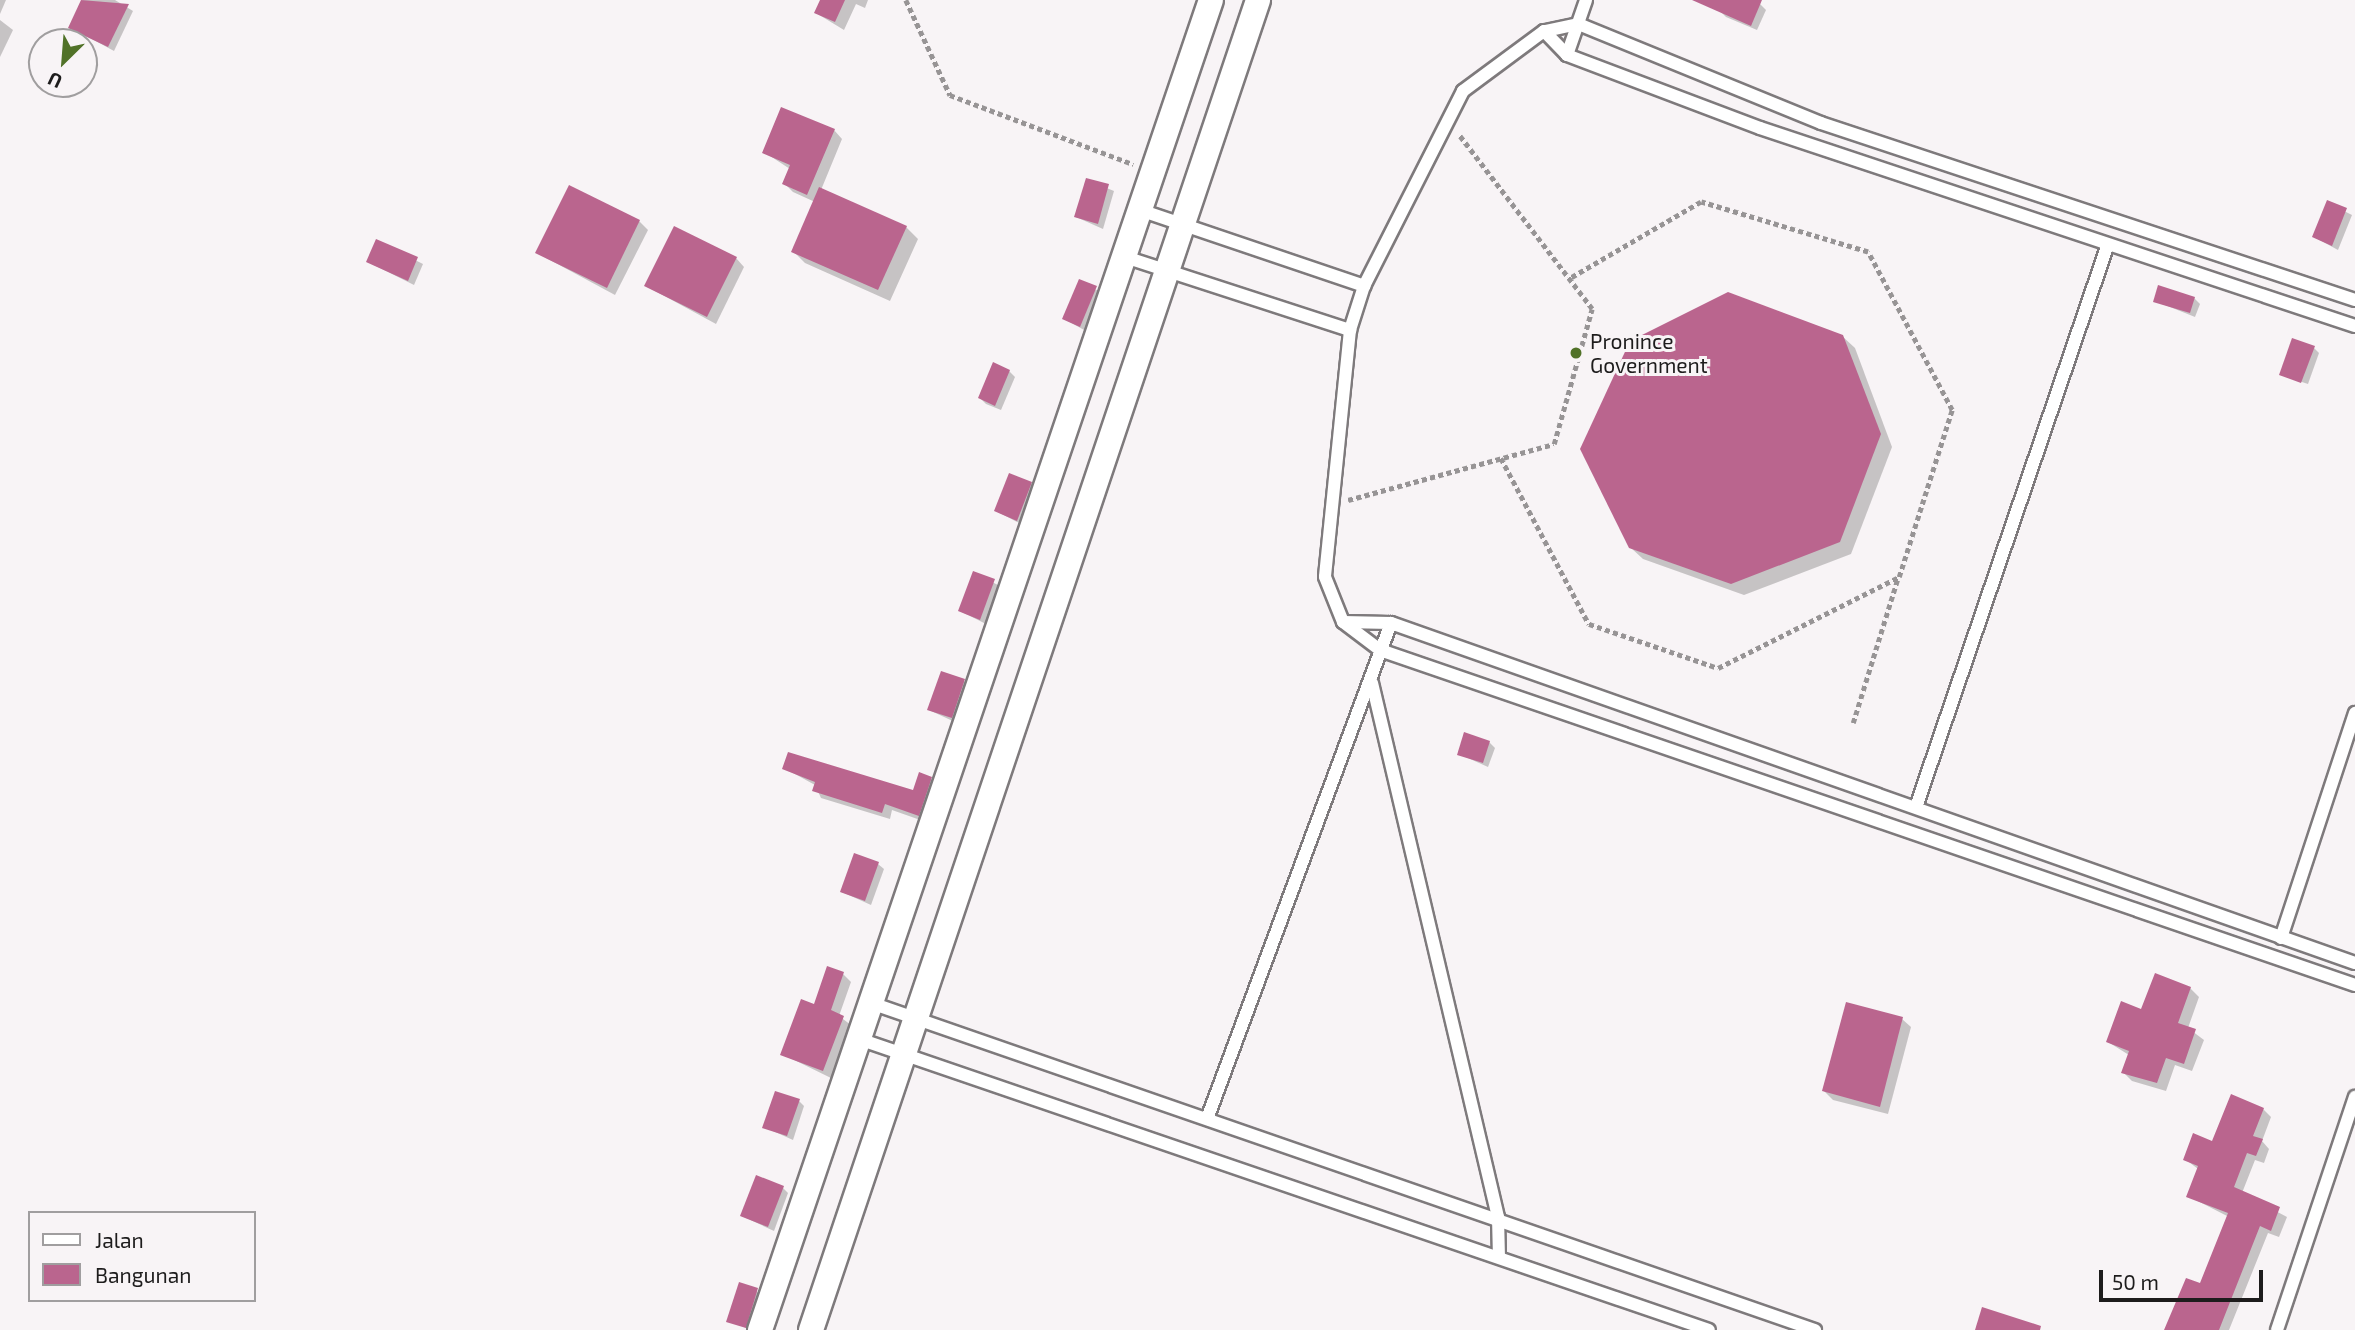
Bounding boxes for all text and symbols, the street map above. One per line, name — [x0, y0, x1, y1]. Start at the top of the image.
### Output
north arrow — [28, 28, 98, 98]
text: U — [44, 67, 66, 94]
place label: Pronince Government — [1590, 328, 1708, 378]
marker: Pronince Government — [1568, 345, 1584, 361]
legend — [28, 1211, 256, 1302]
text: Jalan — [95, 1227, 144, 1252]
scale bar — [2103, 1256, 2268, 1300]
text: Bangunan — [95, 1262, 191, 1287]
text: 50 m — [2112, 1269, 2159, 1294]

